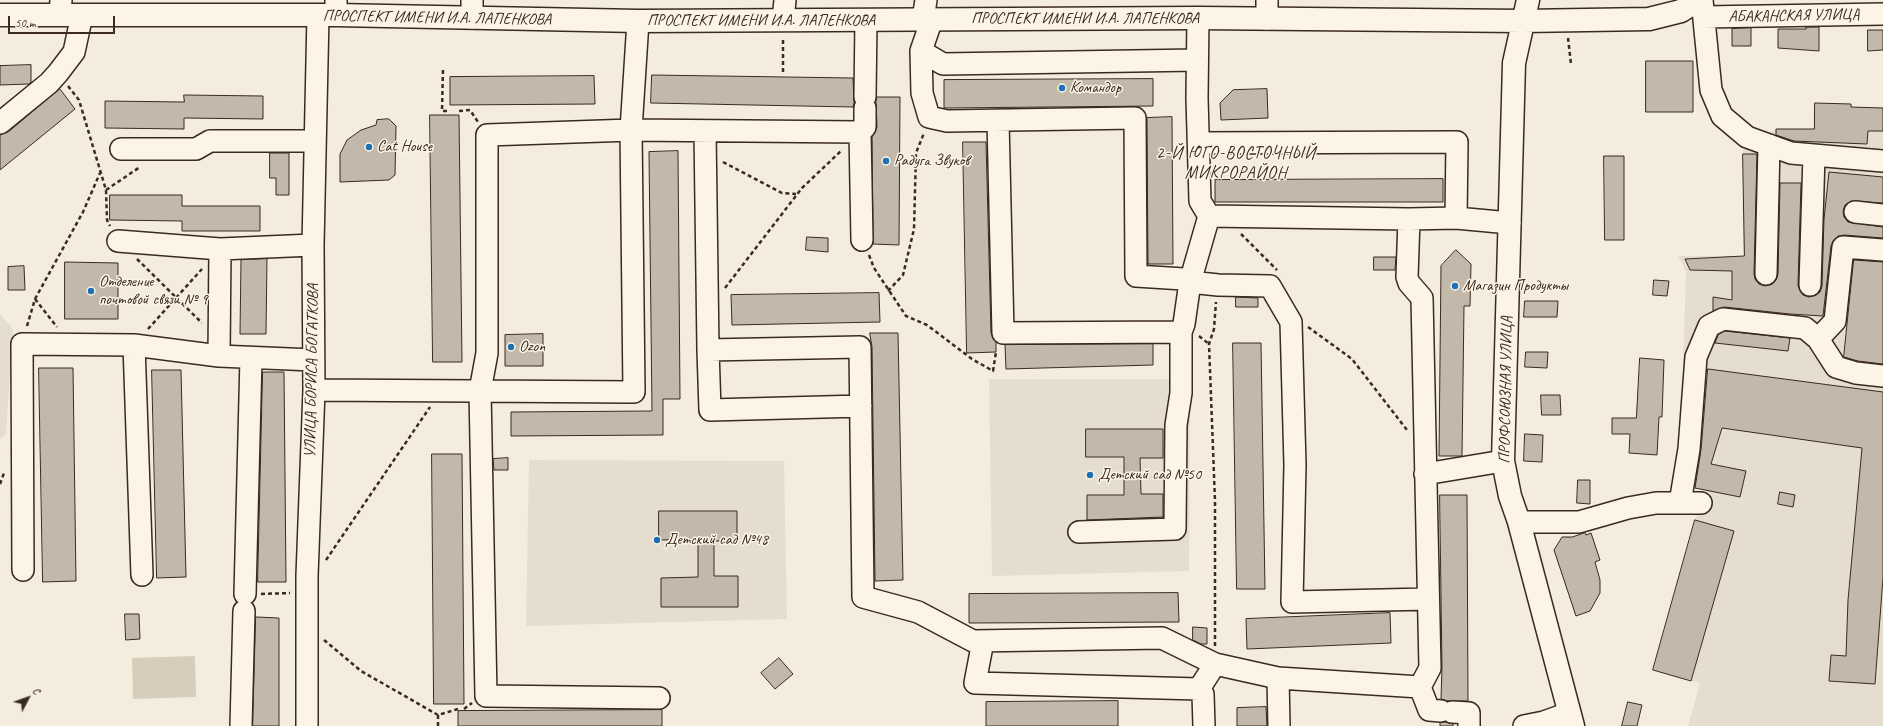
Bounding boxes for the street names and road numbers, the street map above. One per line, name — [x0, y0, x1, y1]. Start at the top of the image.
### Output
street label: АБАКАНСКАЯ УЛИЦА — [1728, 5, 1860, 27]
street label: ПРОСПЕКТ ИМЕНИ И.А. ЛАПЕНКОВА — [323, 6, 551, 30]
street label: ПРОСПЕКТ ИМЕНИ И.А. ЛАПЕНКОВА — [971, 9, 1199, 29]
street label: ПРОСПЕКТ ИМЕНИ И.А. ЛАПЕНКОВА — [647, 11, 875, 31]
street label: УЛИЦА БОРИСА БОГАТКОВА — [301, 284, 323, 458]
street label: ПРОФСОЮЗНАЯ УЛИЦА — [1495, 316, 1517, 464]

